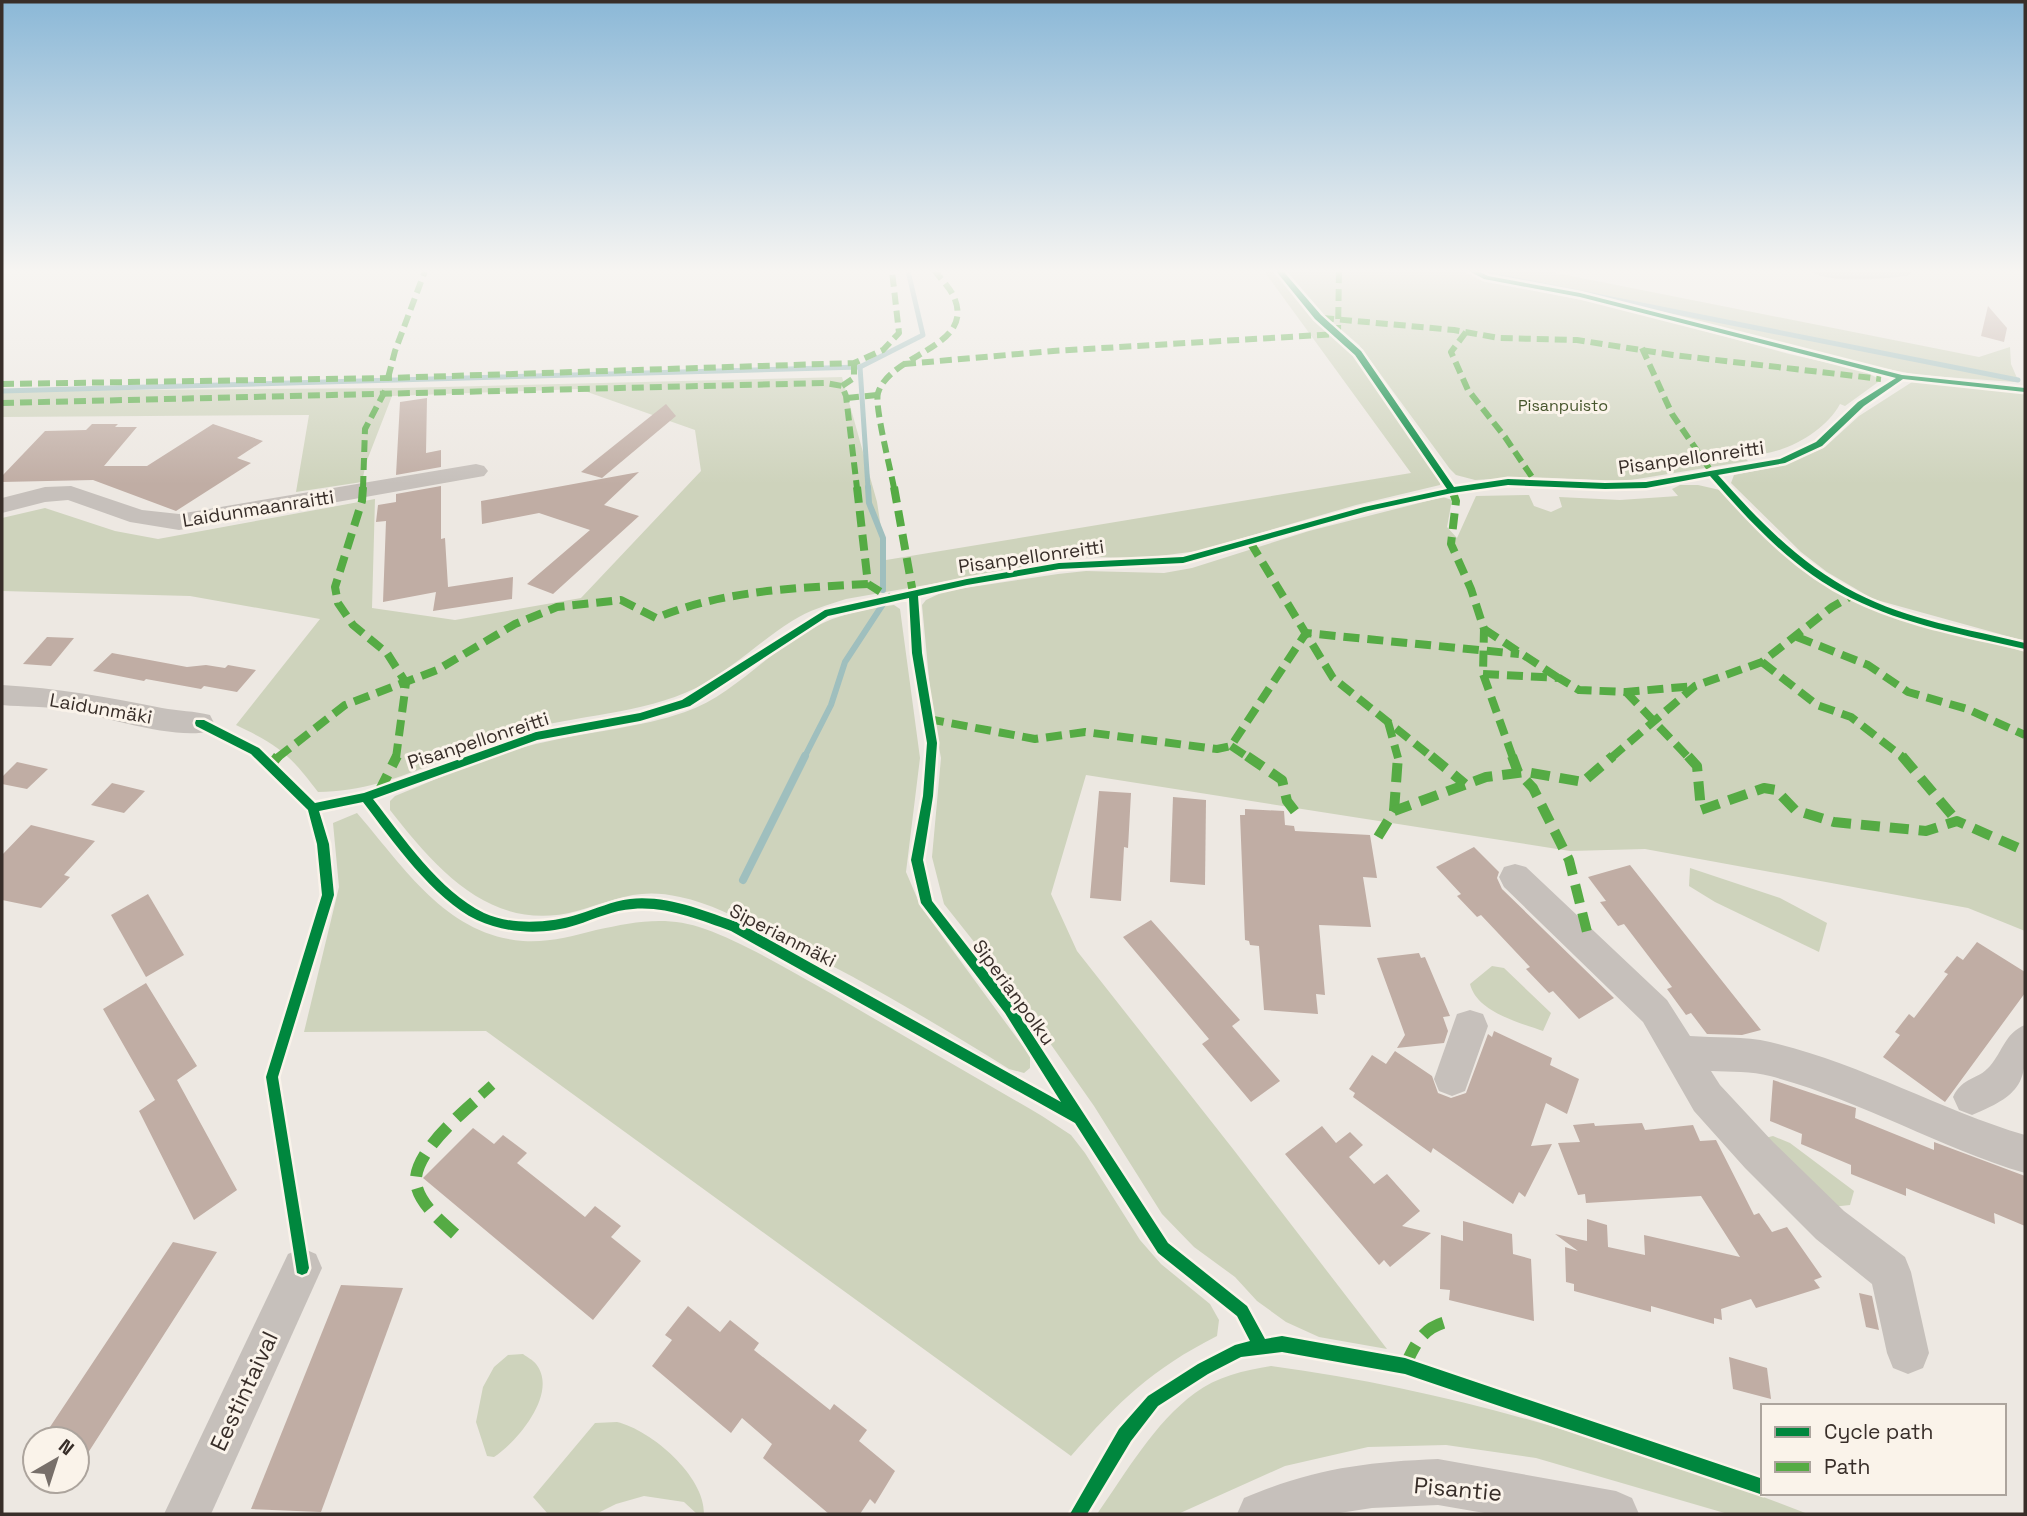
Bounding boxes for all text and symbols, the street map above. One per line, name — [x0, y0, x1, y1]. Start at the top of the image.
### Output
park label: Pisanpuisto — [1518, 395, 1608, 416]
street label: Pisanpellonreitti — [1617, 435, 1766, 480]
street label: Laidunmaanraitti — [180, 484, 336, 533]
street label: Pisanpellonreitti — [957, 534, 1106, 579]
street label: Laidunmäki — [48, 687, 154, 730]
street label: Pisanpellonreitti — [404, 706, 552, 775]
street label: Siperianmäki — [725, 898, 840, 973]
street label: Siperianpolku — [967, 935, 1060, 1050]
street label: Eestintaival — [203, 1326, 285, 1456]
legend — [1761, 1404, 2006, 1495]
text: Cycle path — [1824, 1418, 1933, 1445]
north arrow — [21, 1425, 91, 1495]
text: N — [54, 1433, 79, 1461]
text: Path — [1824, 1453, 1870, 1480]
street label: Pisantie — [1413, 1470, 1503, 1508]

